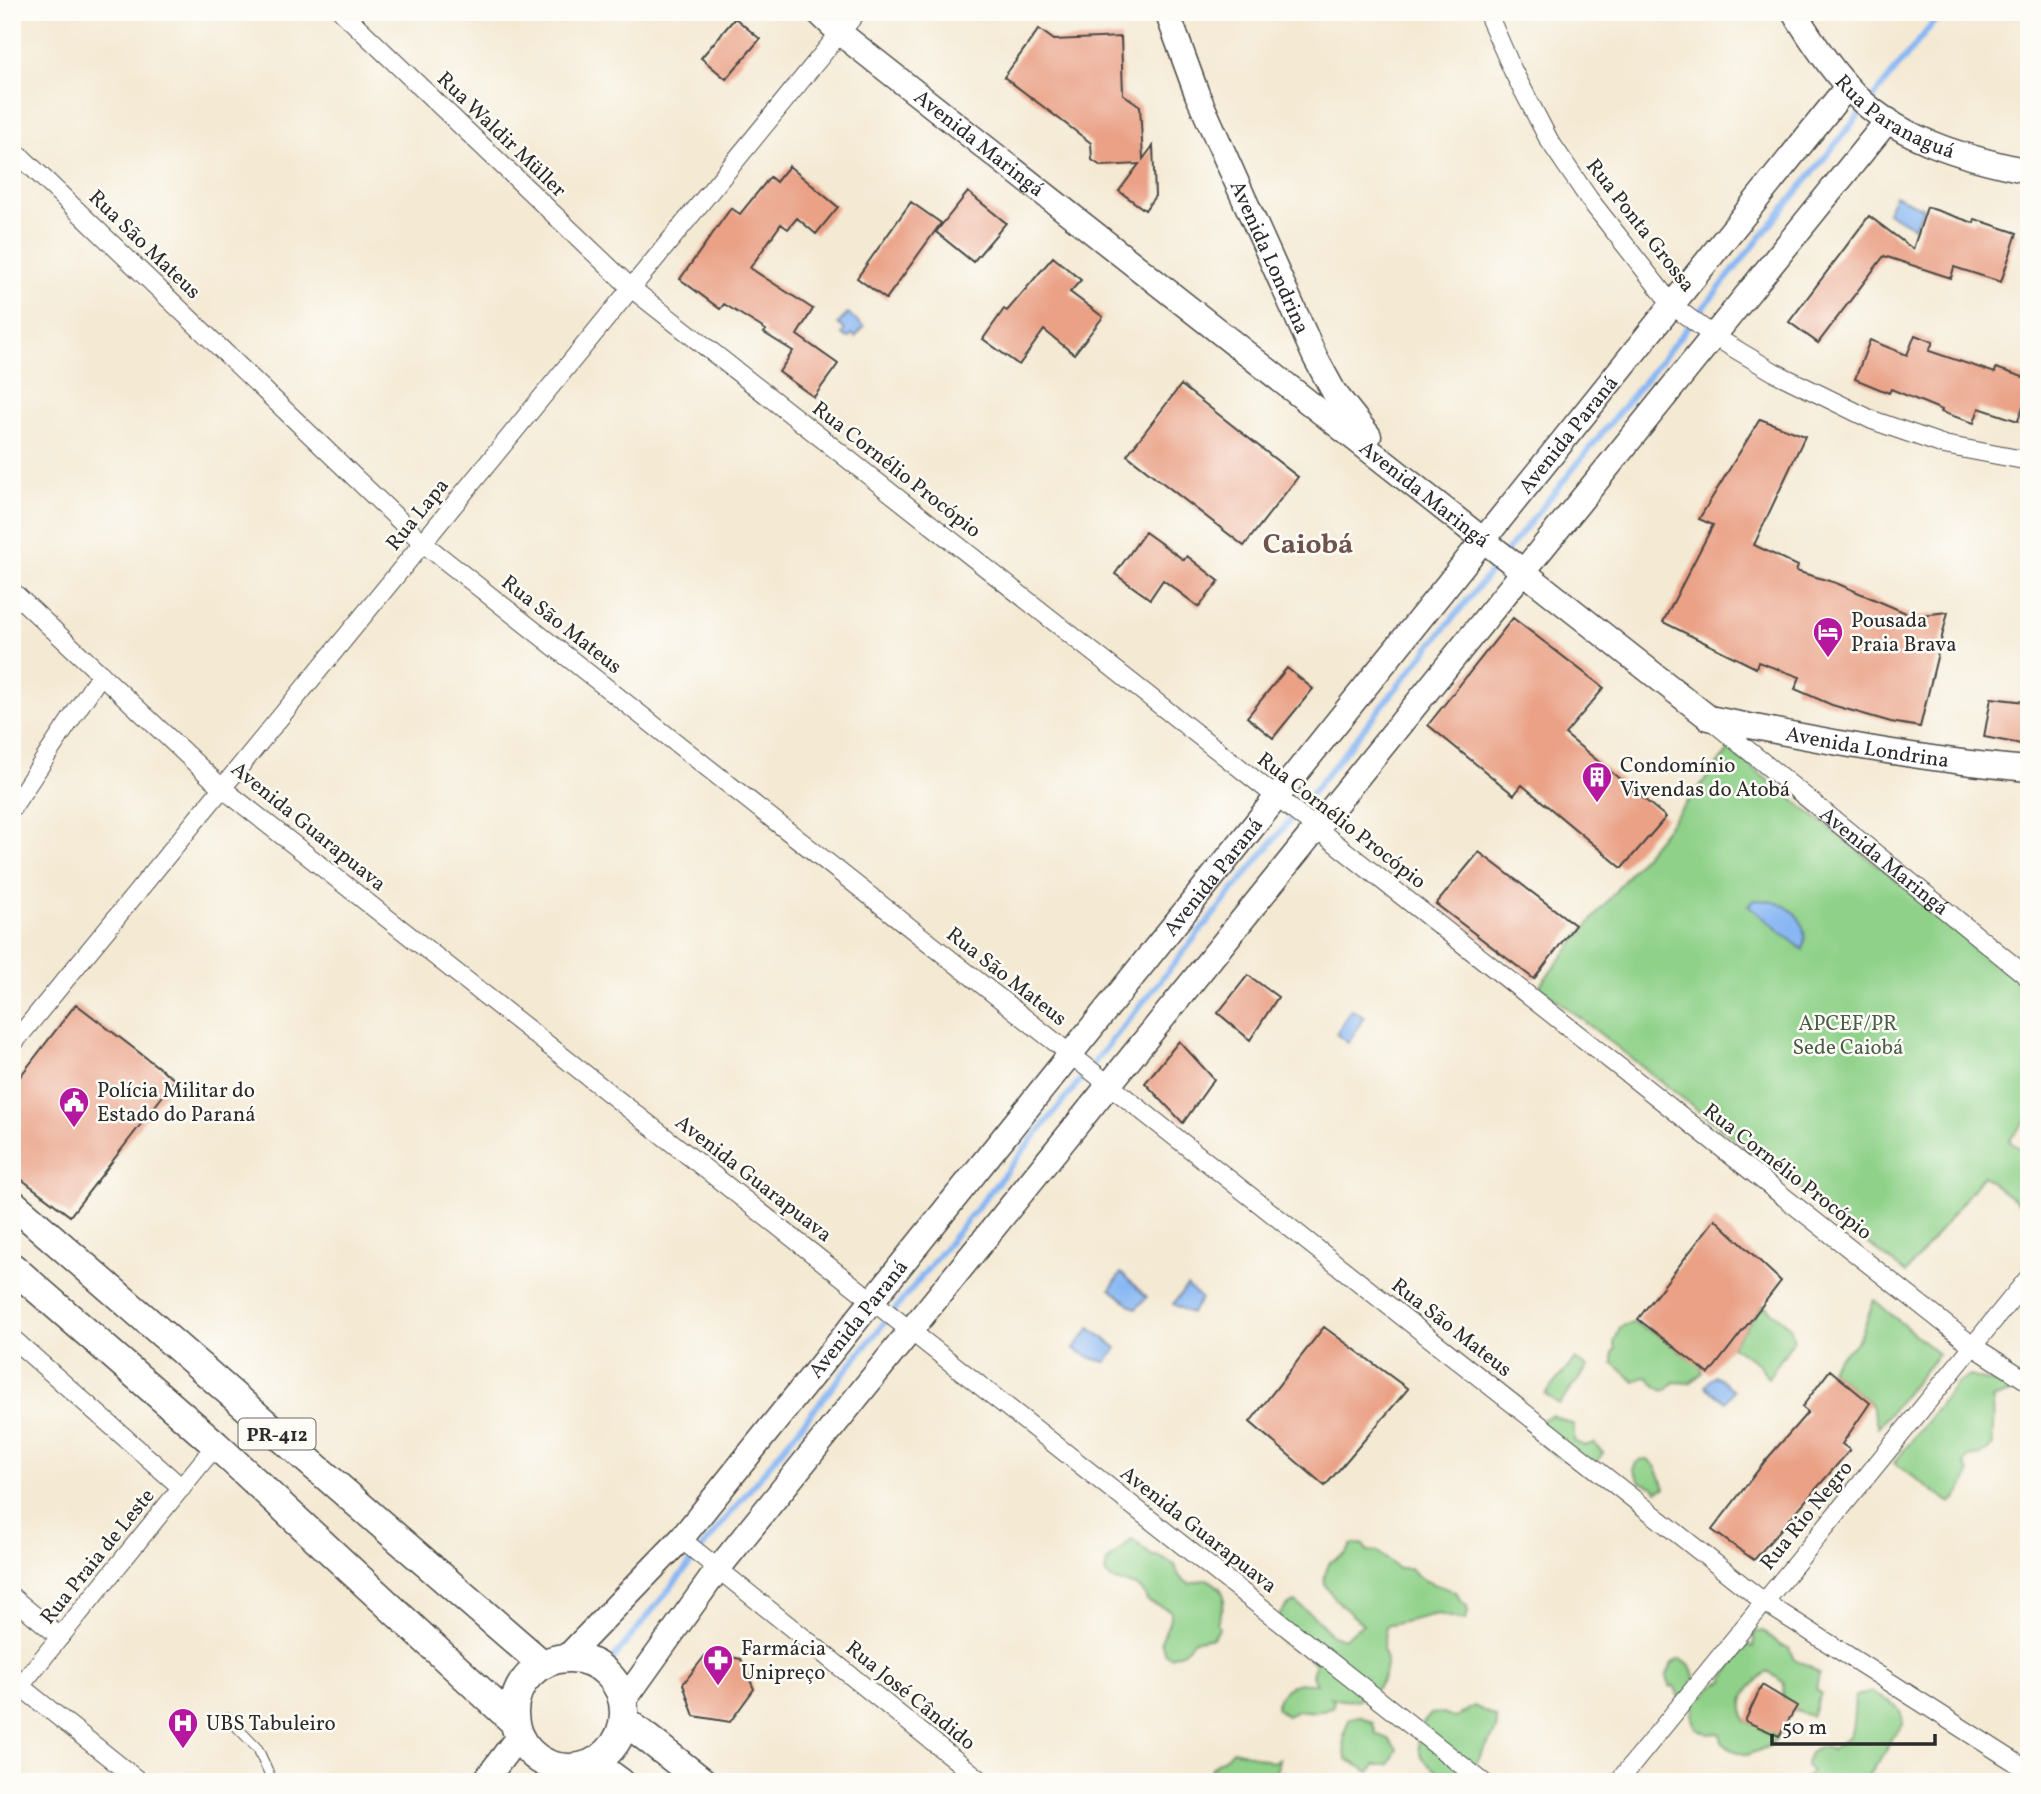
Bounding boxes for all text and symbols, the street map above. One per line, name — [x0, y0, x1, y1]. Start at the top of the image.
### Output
street label: Rua Waldir Müller — [430, 66, 572, 205]
street label: Rua Paranaguá — [1827, 69, 1958, 167]
street label: Avenida Maringá — [907, 84, 1050, 205]
street label: Rua Ponta Grossa — [1578, 153, 1701, 299]
street label: Avenida Londrina — [1222, 176, 1316, 339]
street label: Rua São Mateus — [81, 184, 207, 306]
street label: Avenida Paraná — [1512, 370, 1626, 501]
street label: Rua Cornélio Procópio — [805, 395, 987, 545]
street label: Avenida Maringá — [1353, 435, 1495, 556]
street label: Rua Lapa — [380, 473, 456, 557]
district label: Caiobá — [1263, 526, 1353, 565]
street label: Rua São Mateus — [495, 569, 628, 682]
place label: Pousada Praia Brava — [1851, 607, 1957, 660]
hotel icon: Pousada Praia Brava — [1811, 615, 1845, 659]
street label: Avenida Londrina — [1783, 720, 1951, 776]
street label: Rua Cornélio Procópio — [1250, 746, 1432, 896]
place label: Condomínio Vivendas do Atobá — [1620, 752, 1790, 805]
street label: Avenida Guarapuava — [224, 756, 392, 899]
building icon: Condomínio Vivendas do Atobá — [1580, 760, 1614, 804]
street label: Avenida Maringá — [1813, 801, 1954, 923]
street label: Avenida Paraná — [1157, 812, 1271, 943]
street label: Rua São Mateus — [940, 921, 1073, 1034]
park label: APCEF/PR Sede Caiobá — [1793, 1010, 1903, 1063]
place label: Polícia Militar do Estado do Paraná — [97, 1077, 256, 1130]
public building icon: Polícia Militar do Estado do Paraná — [57, 1085, 91, 1129]
street label: Rua Cornélio Procópio — [1696, 1097, 1878, 1247]
street label: Avenida Guarapuava — [669, 1109, 838, 1250]
street label: Avenida Paraná — [802, 1254, 916, 1385]
street label: Rua São Mateus — [1385, 1272, 1518, 1385]
road number: PR-412 — [238, 1418, 316, 1450]
street label: Rua Rio Negro — [1754, 1455, 1860, 1577]
street label: Avenida Guarapuava — [1114, 1460, 1283, 1601]
street label: Rua Praia de Leste — [34, 1483, 162, 1631]
place label: Farmácia Unipreço — [741, 1635, 826, 1688]
street label: Rua José Cândido — [839, 1635, 981, 1758]
pharmacy icon: Farmácia Unipreço — [701, 1643, 735, 1687]
scale bar — [1772, 1703, 1934, 1747]
hospital icon: UBS Tabuleiro — [166, 1706, 200, 1750]
place label: UBS Tabuleiro — [206, 1710, 336, 1739]
text: 50 m — [1782, 1714, 1827, 1743]

